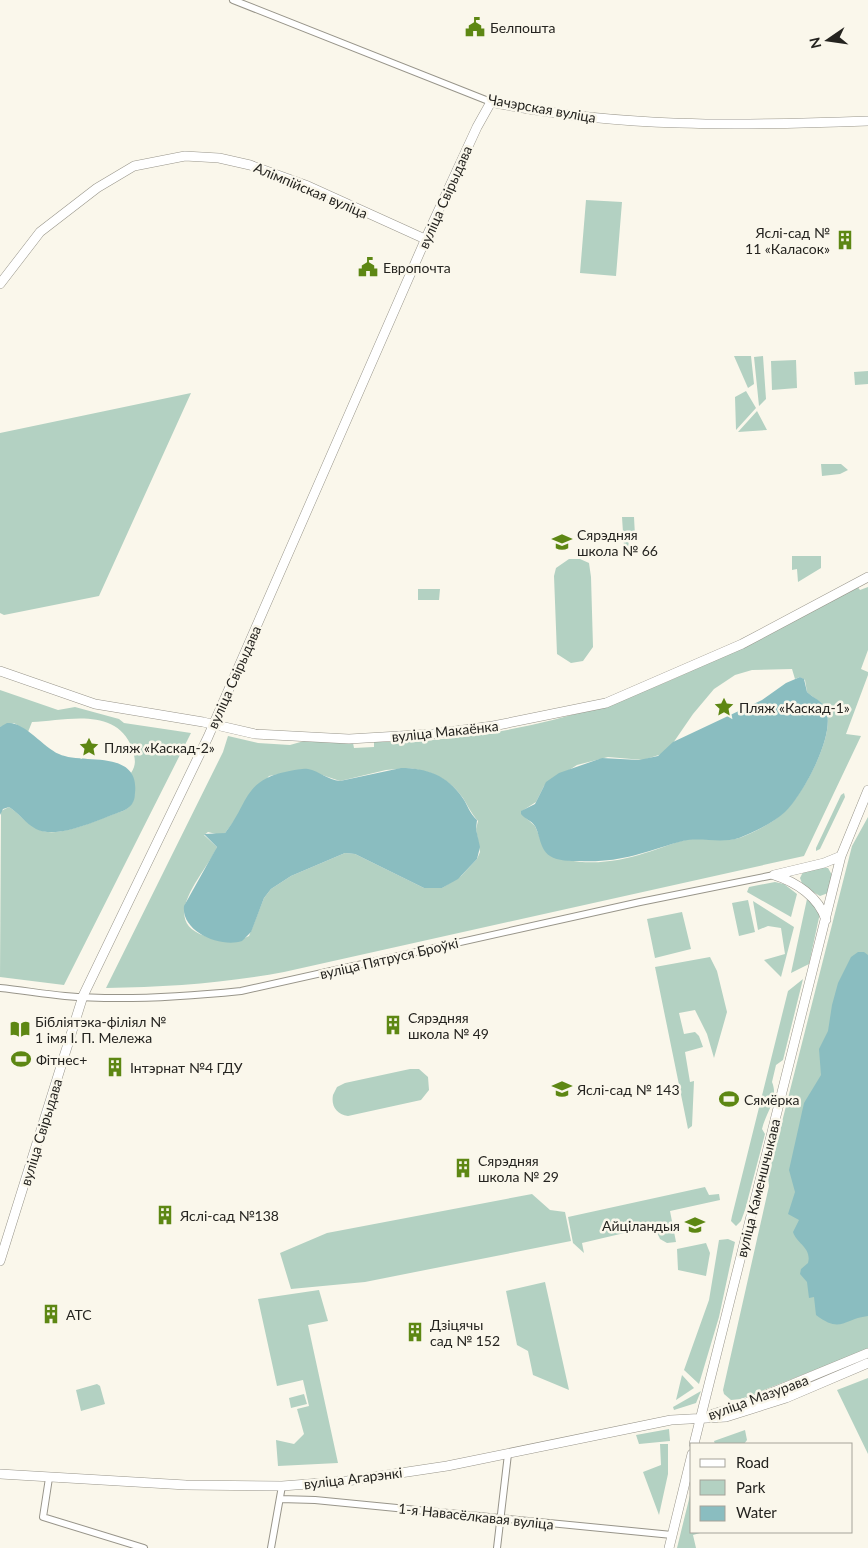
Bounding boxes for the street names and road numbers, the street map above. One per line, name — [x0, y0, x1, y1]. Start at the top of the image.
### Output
street label: Чачэрская вуліца — [487, 90, 597, 126]
street label: вуліца Свірыдава — [415, 143, 475, 251]
street label: Алімпійская вуліца — [252, 158, 371, 222]
street label: вуліца Свірыдава — [204, 623, 264, 731]
street label: вуліца Макаёнка — [391, 717, 499, 745]
street label: вуліца Пятруся Броўкі — [318, 934, 460, 982]
street label: вуліца Свірыдава — [17, 1076, 65, 1188]
street label: вуліца Каменшчыкава — [733, 1117, 783, 1259]
street label: вуліца Мазурава — [705, 1371, 811, 1423]
street label: вуліца Агарэнкі — [303, 1464, 403, 1492]
street label: 1-я Навасёлкавая вуліца — [397, 1499, 555, 1533]

